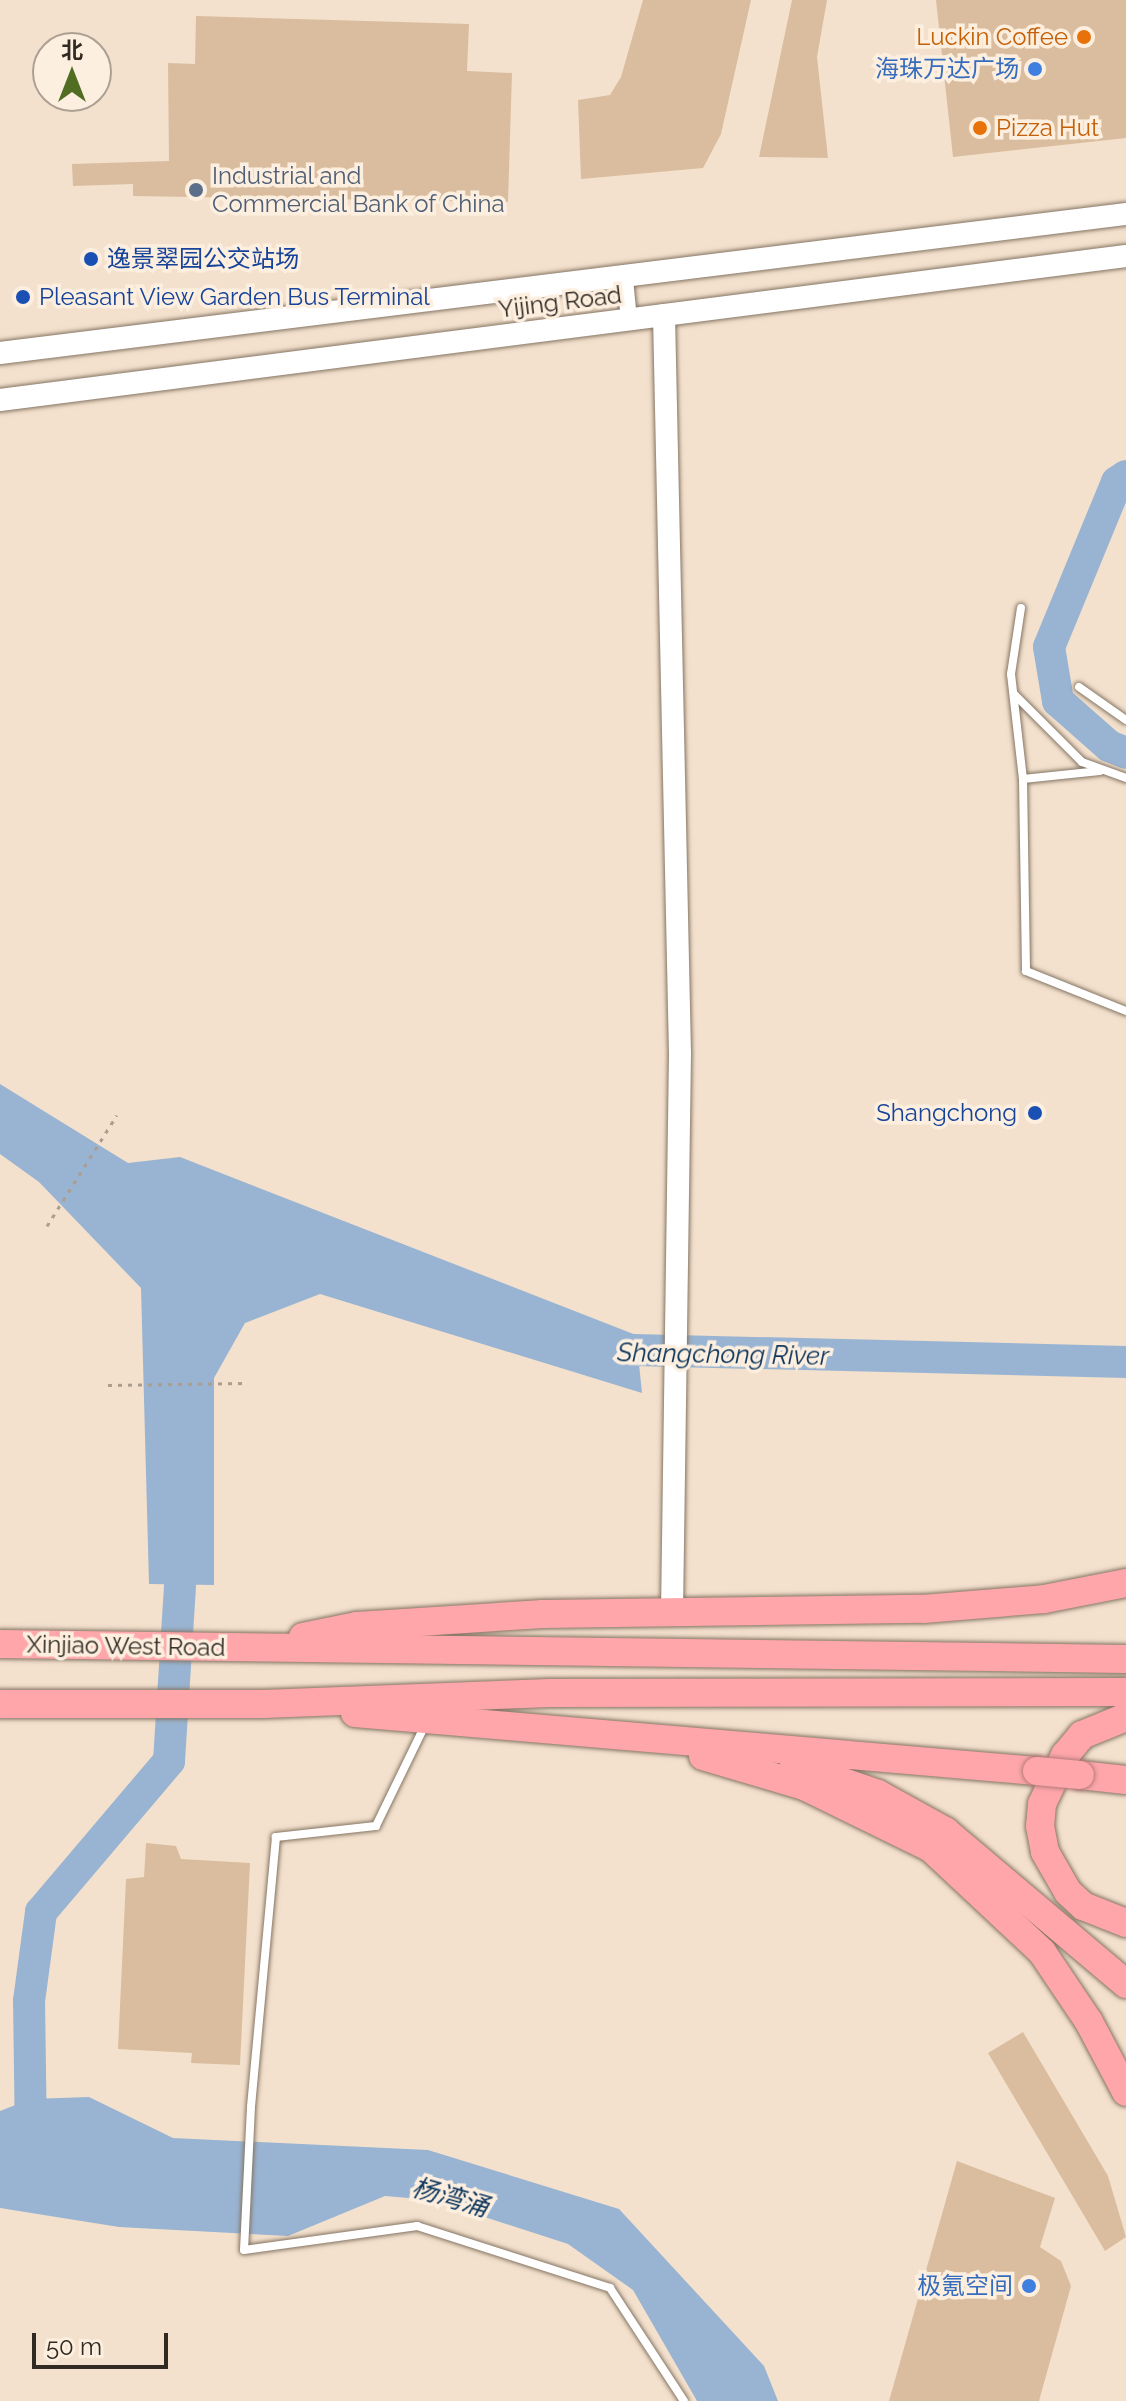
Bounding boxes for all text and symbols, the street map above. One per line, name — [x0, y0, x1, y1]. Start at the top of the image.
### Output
place label: Luckin Coffee — [916, 23, 1068, 51]
marker: Luckin Coffee — [1075, 28, 1093, 46]
north arrow — [32, 32, 112, 112]
text: 北 — [61, 37, 83, 63]
place label: 海珠万达广场 — [875, 55, 1019, 83]
marker: 海珠万达广场 — [1026, 60, 1044, 78]
place label: Pizza Hut — [996, 114, 1099, 142]
marker: Pizza Hut — [971, 119, 989, 137]
place label: Industrial and Commercial Bank of China — [212, 162, 506, 218]
marker: Industrial and Commercial Bank of China — [187, 181, 205, 199]
place label: 逸景翠园公交站场 — [107, 245, 299, 273]
marker: 逸景翠园公交站场 — [82, 250, 100, 268]
street label: Yijing Road — [497, 280, 623, 324]
place label: Pleasant View Garden Bus Terminal — [39, 283, 432, 311]
marker: Pleasant View Garden Bus Terminal — [14, 288, 32, 306]
place label: Shangchong — [876, 1099, 1017, 1127]
marker: Shangchong — [1024, 1102, 1046, 1124]
water label: Shangchong River — [617, 1338, 829, 1372]
street label: Xinjiao West Road — [26, 1630, 226, 1662]
water label: 杨湾涌 — [408, 2172, 492, 2224]
place label: 极氪空间 — [917, 2272, 1013, 2300]
marker: 极氪空间 — [1020, 2277, 1038, 2295]
scale bar — [36, 2317, 172, 2367]
text: 50 m — [46, 2332, 102, 2361]

